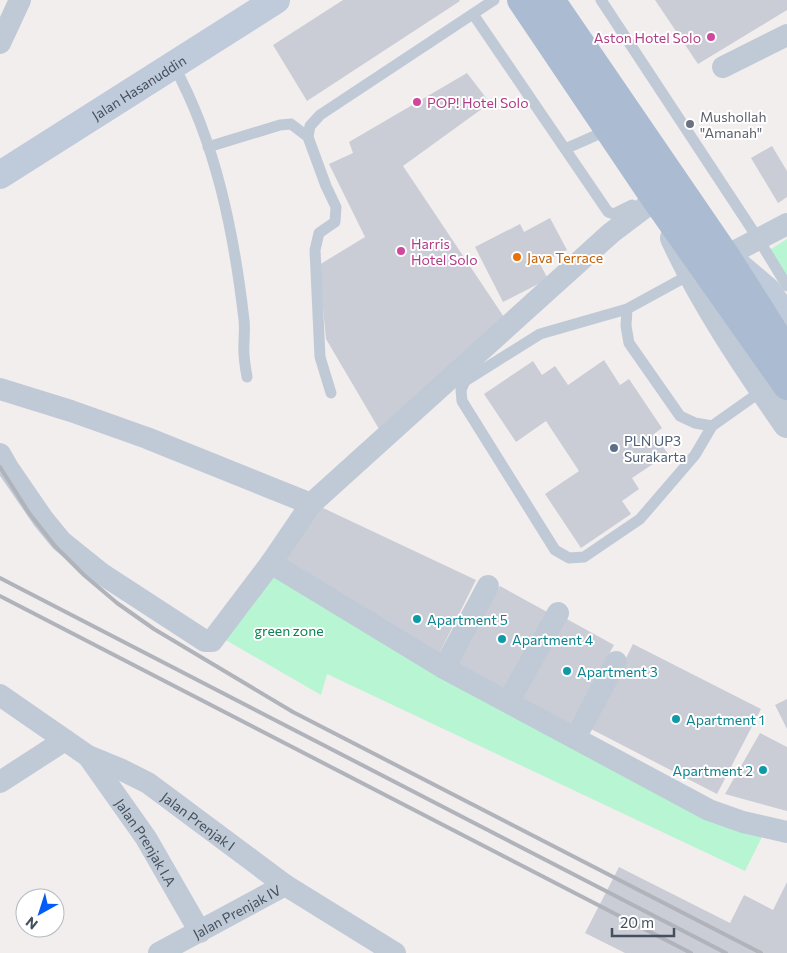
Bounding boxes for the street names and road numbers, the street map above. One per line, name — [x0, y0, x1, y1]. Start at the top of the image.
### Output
street label: Jalan Hasanuddin — [88, 51, 189, 123]
street label: Jalan Prenjak I — [158, 788, 239, 854]
street label: Jalan Prenjak I.A — [112, 795, 180, 889]
street label: Jalan Prenjak IV — [190, 880, 284, 942]

